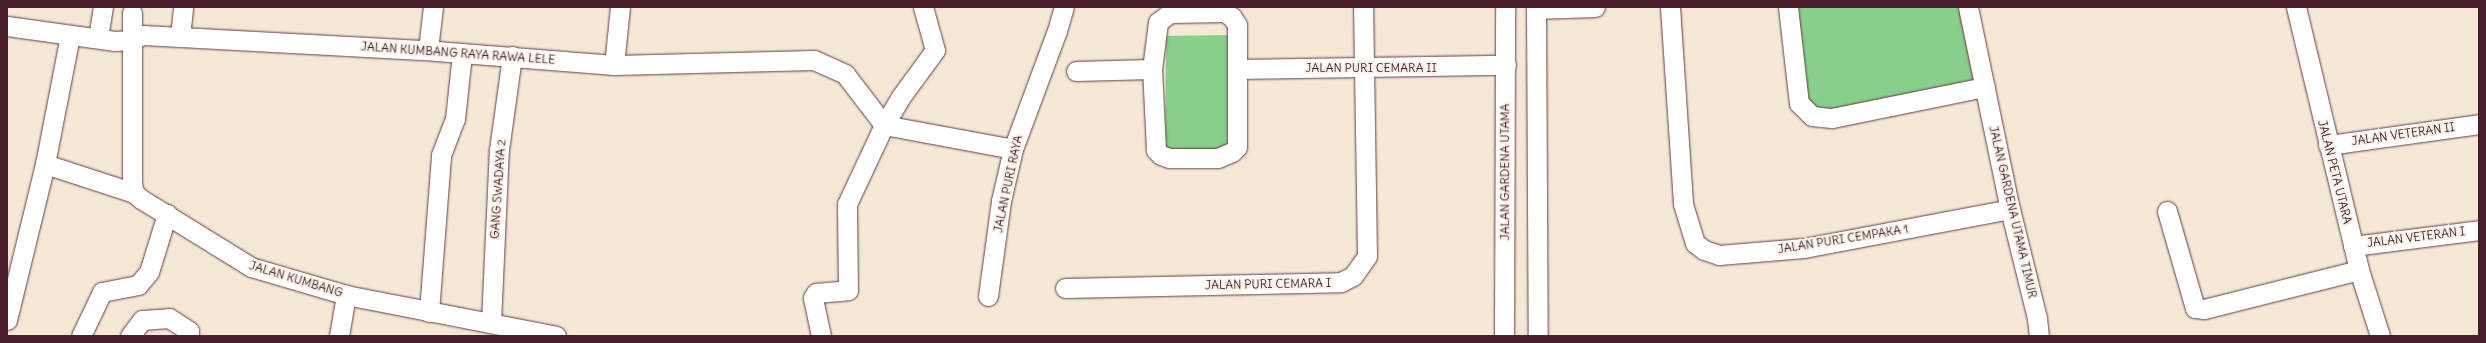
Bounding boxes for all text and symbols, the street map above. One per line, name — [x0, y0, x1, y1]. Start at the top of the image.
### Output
street label: JALAN KUMBANG RAYA RAWA LELE — [360, 39, 556, 67]
street label: JALAN PURI CEMARA II — [1305, 61, 1437, 75]
street label: JALAN GARDENA UTAMA — [1498, 104, 1512, 240]
street label: JALAN PETA UTARA — [2315, 118, 2355, 226]
street label: JALAN VETERAN II — [2350, 120, 2456, 148]
street label: JALAN GARDENA UTAMA TIMUR — [1986, 124, 2040, 300]
street label: JALAN PURI RAYA — [991, 134, 1025, 234]
street label: GANG SWADAYA 2 — [487, 139, 509, 239]
street label: JALAN PURI CEMPAKA 1 — [1777, 222, 1909, 256]
street label: JALAN VETERAN I — [2366, 224, 2466, 250]
street label: JALAN KUMBANG — [247, 258, 345, 300]
street label: JALAN PURI CEMARA I — [1205, 276, 1331, 292]

